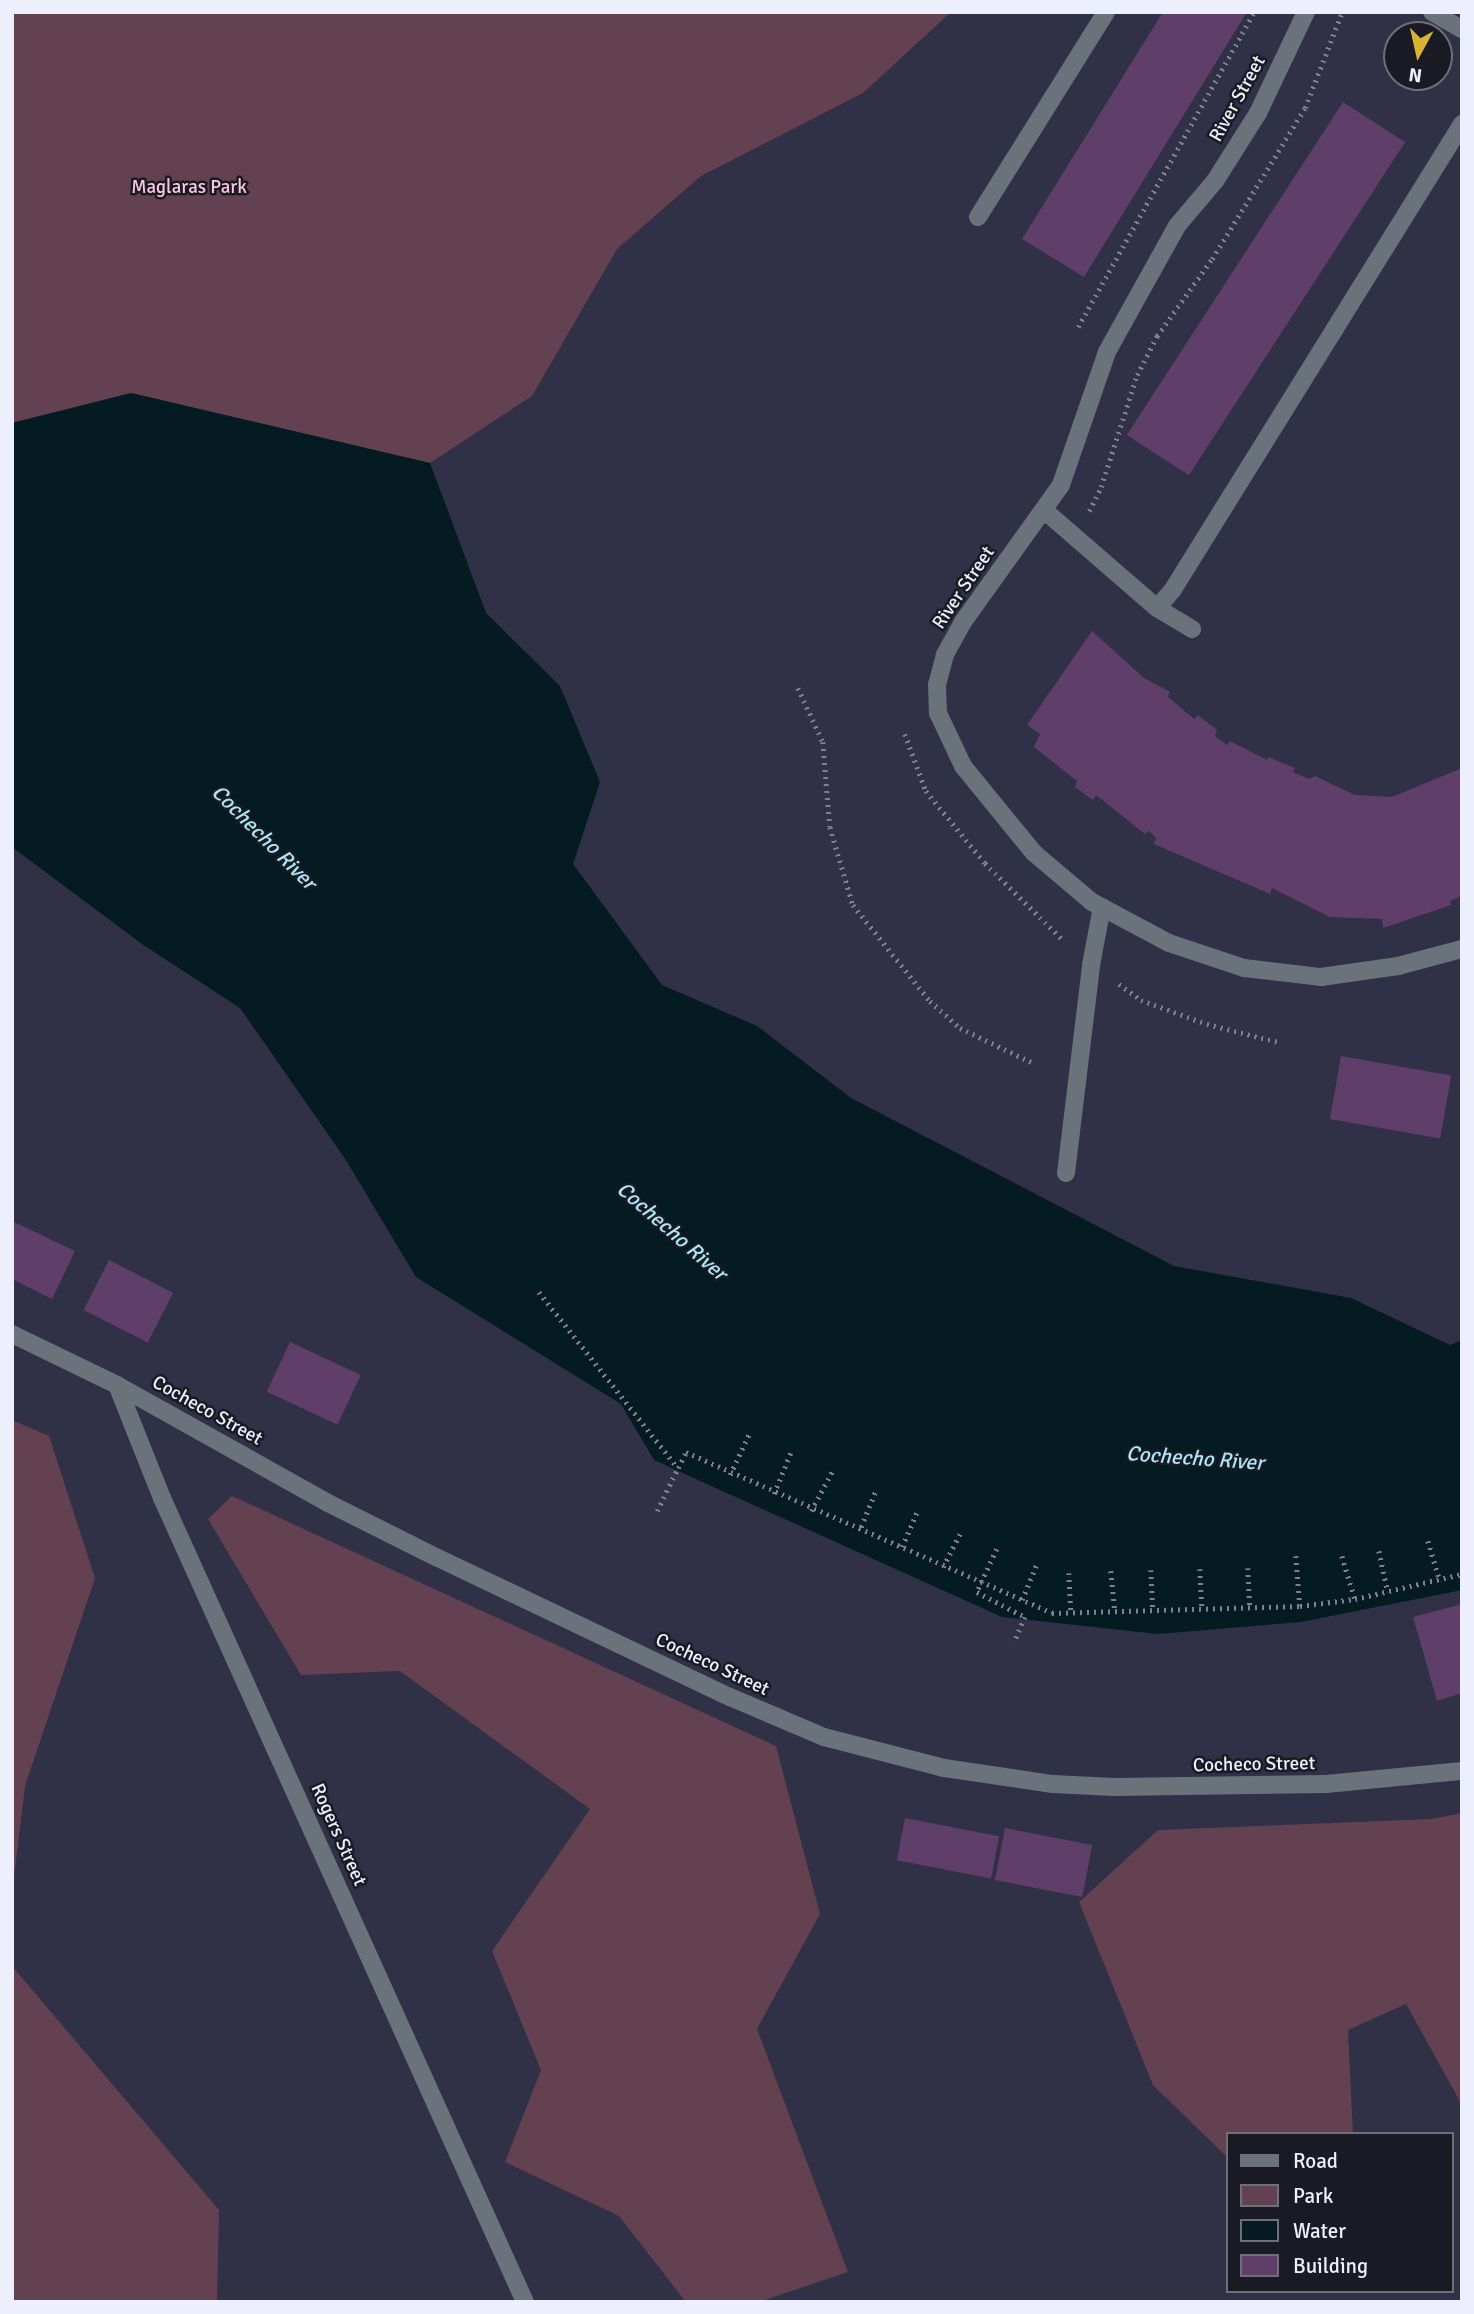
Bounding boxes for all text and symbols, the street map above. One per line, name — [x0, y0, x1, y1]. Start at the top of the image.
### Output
north arrow — [1383, 21, 1453, 91]
street label: River Street — [1205, 52, 1271, 146]
text: N — [1407, 62, 1424, 88]
park label: Maglaras Park — [131, 177, 247, 199]
street label: River Street — [928, 542, 1000, 634]
water label: Cochecho River — [206, 779, 322, 895]
water label: Cochecho River — [612, 1176, 732, 1286]
street label: Cocheco Street — [148, 1371, 266, 1451]
water label: Cochecho River — [1125, 1441, 1265, 1475]
street label: Cocheco Street — [652, 1629, 772, 1701]
street label: Cocheco Street — [1193, 1753, 1315, 1777]
street label: Rogers Street — [305, 1780, 371, 1890]
legend — [1226, 2132, 1453, 2293]
text: Road — [1293, 2148, 1338, 2174]
text: Park — [1293, 2183, 1333, 2209]
text: Water — [1293, 2218, 1346, 2244]
text: Building — [1293, 2253, 1368, 2279]

